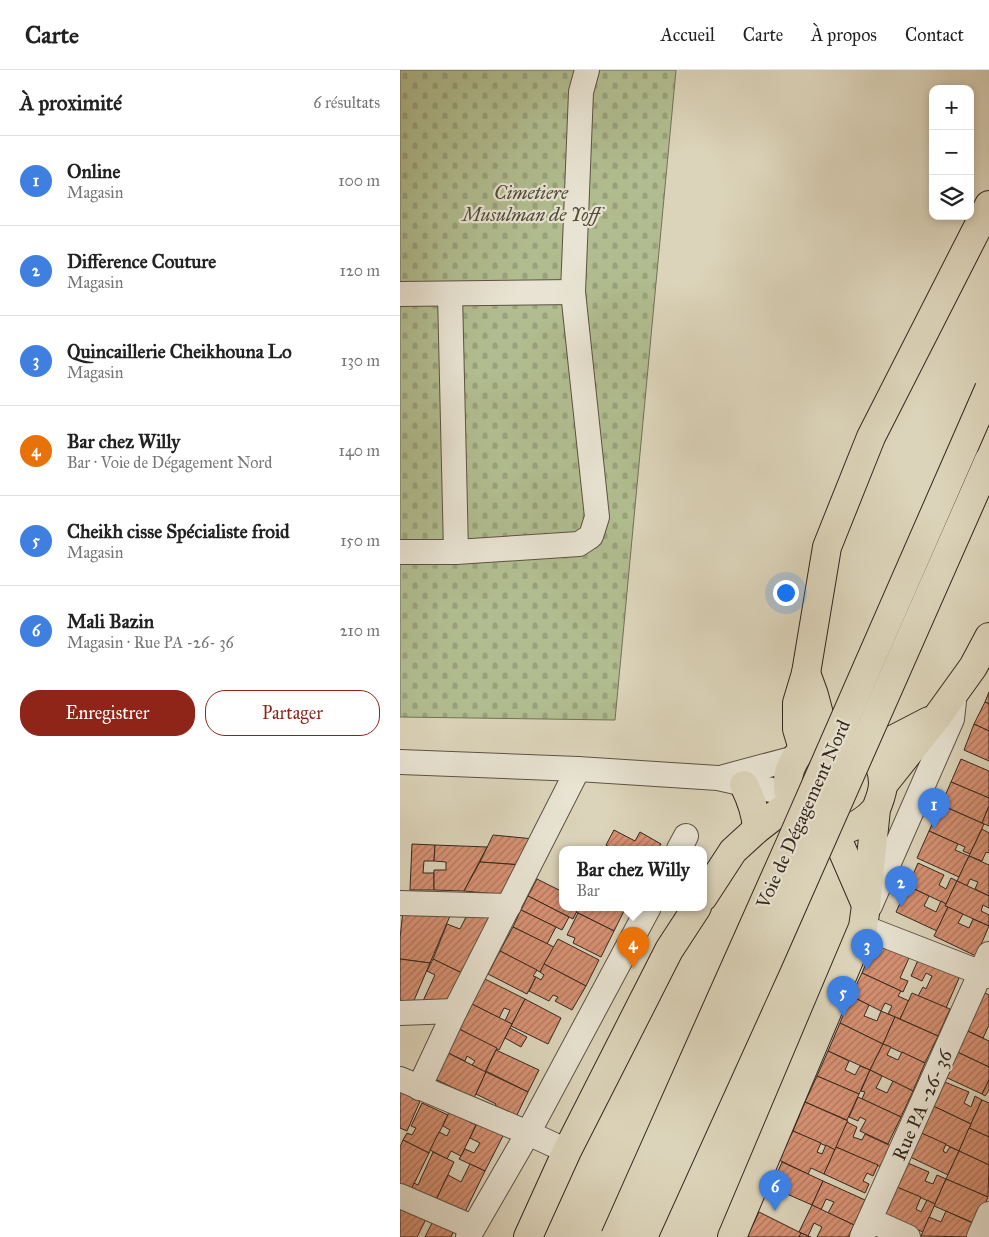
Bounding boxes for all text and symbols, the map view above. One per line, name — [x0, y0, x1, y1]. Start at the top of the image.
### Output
text: Carte — [25, 20, 79, 50]
text: Accueil — [661, 24, 715, 46]
text: Carte — [743, 24, 783, 46]
text: À propos — [811, 24, 877, 46]
text: Contact — [905, 24, 964, 46]
map controls — [929, 85, 974, 220]
button: + — [929, 85, 974, 130]
text: À proximité — [20, 90, 122, 116]
text: 6 résultats — [313, 93, 380, 112]
button: − — [929, 130, 974, 175]
text: Online — [67, 160, 120, 183]
text: 1 — [33, 171, 39, 190]
text: 100 m — [338, 171, 380, 190]
button: layers — [929, 175, 974, 220]
park label: Cimetiere Musulman de Yoff — [460, 181, 605, 226]
text: Magasin — [67, 183, 123, 202]
text: Difference Couture — [67, 250, 216, 273]
text: 2 — [32, 261, 40, 280]
text: 120 m — [340, 261, 380, 280]
text: Magasin — [67, 273, 123, 292]
text: Quincaillerie Cheikhouna Lo — [67, 340, 292, 363]
text: 3 — [33, 351, 39, 370]
text: 130 m — [341, 351, 380, 370]
text: Magasin — [67, 363, 123, 382]
text: Bar chez Willy — [67, 430, 180, 453]
text: 4 — [32, 441, 40, 460]
text: 140 m — [339, 441, 380, 460]
text: Bar · Voie de Dégagement Nord — [67, 453, 272, 472]
text: Cheikh cisse Spécialiste froid — [67, 520, 290, 543]
text: 5 — [32, 531, 40, 550]
text: 150 m — [340, 531, 380, 550]
text: Magasin — [67, 543, 123, 562]
your location — [773, 580, 799, 606]
text: Mali Bazin — [67, 610, 154, 633]
text: 6 — [32, 621, 40, 640]
text: 210 m — [340, 621, 380, 640]
text: Magasin · Rue PA -26- 36 — [67, 633, 234, 652]
button: Enregistrer — [20, 690, 195, 736]
button: Partager — [205, 690, 380, 736]
street label: Voie de Dégagement Nord — [751, 716, 856, 913]
pin: 1 — [918, 788, 950, 829]
popup — [559, 846, 707, 911]
text: Bar chez Willy — [576, 858, 690, 881]
pin: 2 — [885, 866, 917, 907]
text: Bar — [576, 881, 600, 900]
pin: 4 — [617, 927, 649, 968]
pin: 3 — [851, 929, 883, 970]
pin: 5 — [827, 976, 859, 1017]
street label: Rue PA -26- 36 — [887, 1045, 957, 1164]
pin: 6 — [759, 1170, 791, 1211]

